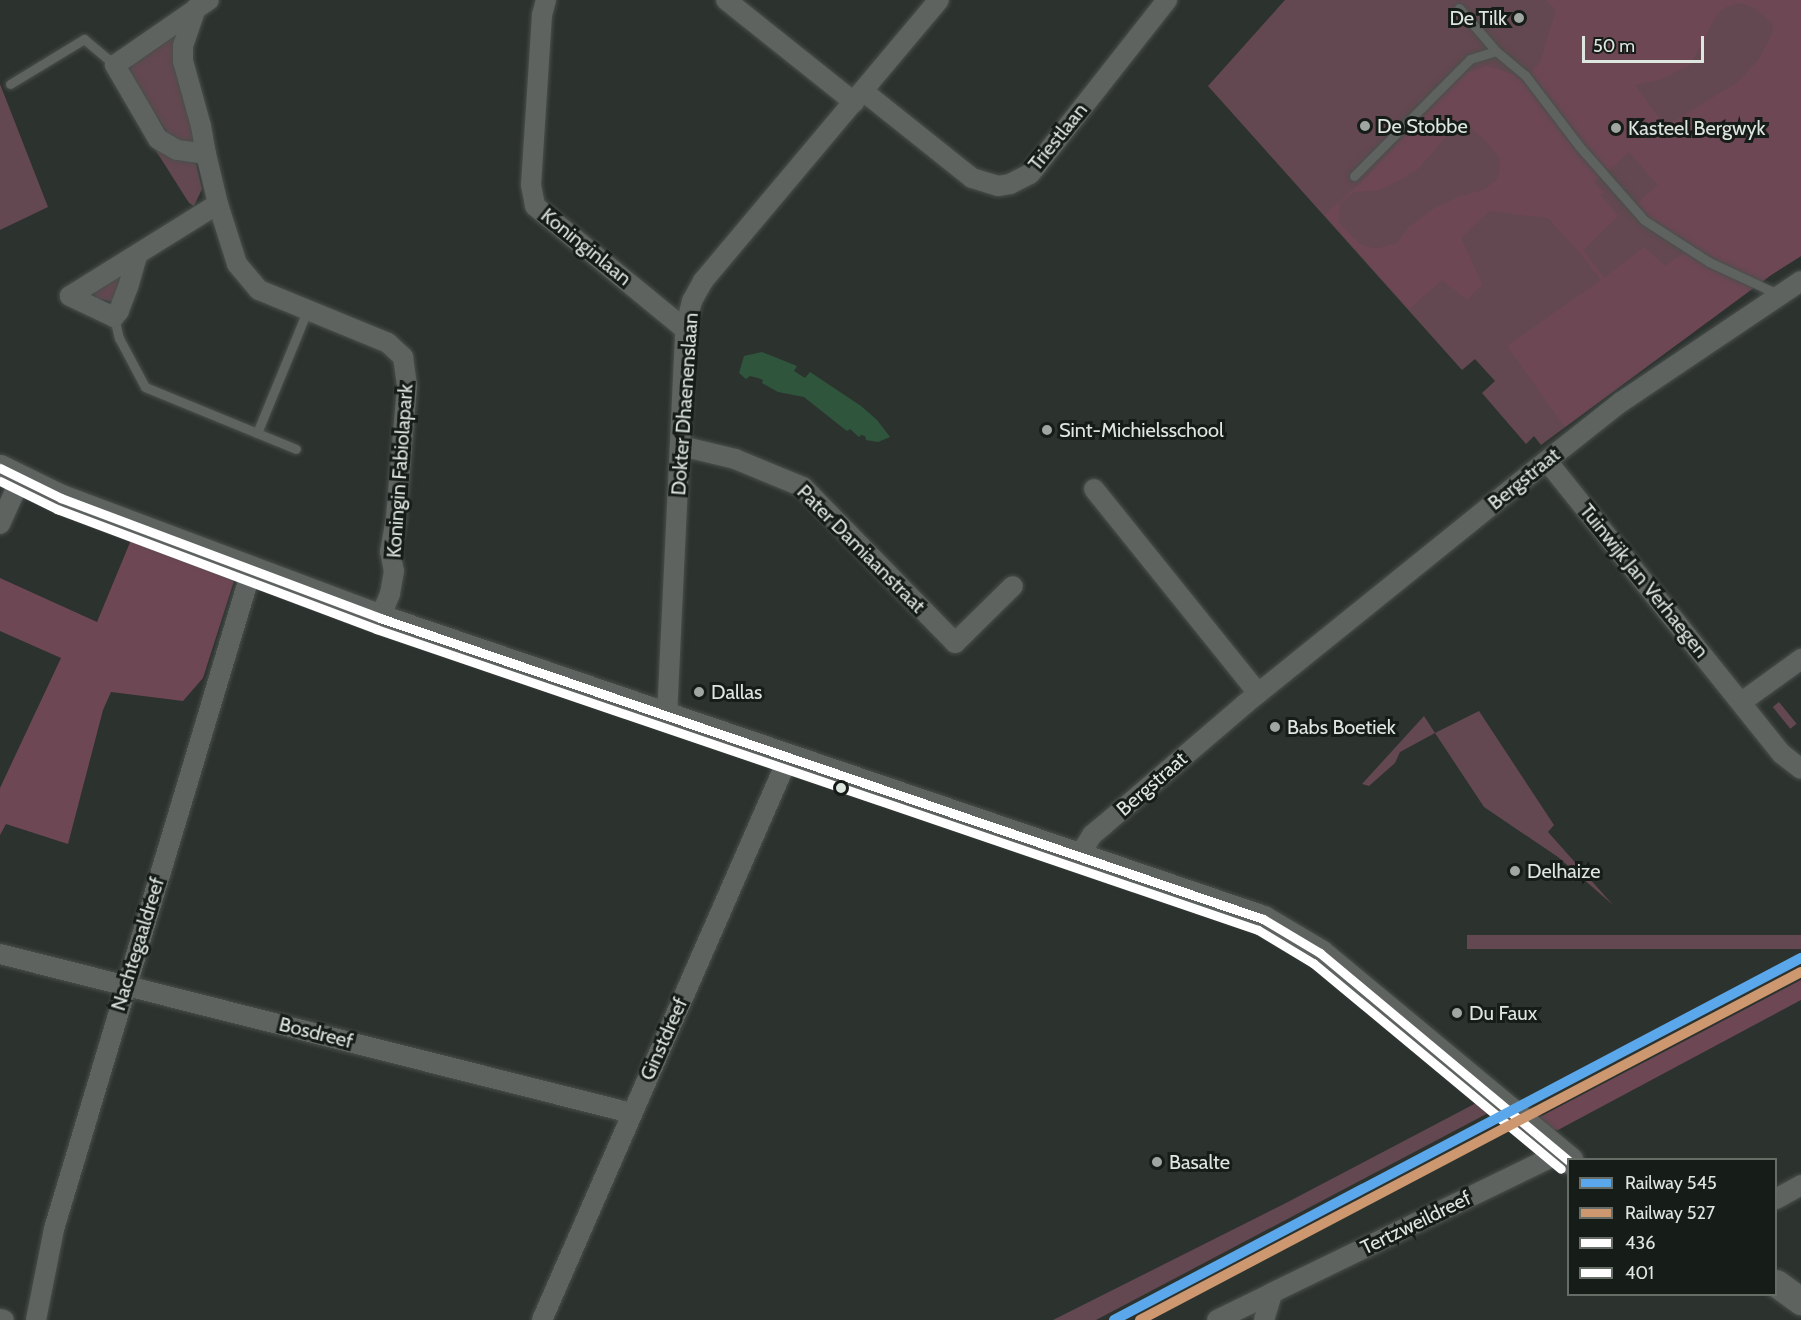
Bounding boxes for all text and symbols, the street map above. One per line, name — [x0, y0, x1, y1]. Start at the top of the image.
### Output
place label: De Tilk — [1449, 6, 1507, 30]
marker: De Tilk — [1512, 11, 1526, 25]
scale bar — [1585, 24, 1706, 62]
text: 50 m — [1593, 35, 1635, 57]
street label: Triestlaan — [1024, 98, 1092, 176]
place label: De Stobbe — [1377, 114, 1468, 138]
place label: Kasteel Bergwyk — [1628, 116, 1765, 140]
marker: De Stobbe — [1358, 119, 1372, 133]
marker: Kasteel Bergwyk — [1609, 121, 1623, 135]
street label: Koninginlaan — [536, 203, 636, 291]
street label: Dokter Dhaenenslaan — [667, 312, 703, 496]
street label: Koningin Fabiolapark — [382, 383, 418, 559]
place label: Sint-Michielsschool — [1059, 418, 1224, 442]
marker: Sint-Michielsschool — [1040, 423, 1054, 437]
street label: Bergstraat — [1483, 443, 1565, 515]
street label: Pater Damiaanstraat — [792, 480, 930, 618]
street label: Tuinwijk Jan Verhaegen — [1575, 499, 1713, 663]
place label: Dallas — [711, 680, 762, 704]
marker: Dallas — [692, 685, 706, 699]
place label: Babs Boetiek — [1287, 715, 1396, 739]
marker: Babs Boetiek — [1268, 720, 1282, 734]
street label: Bergstraat — [1112, 747, 1192, 821]
unlabelled marker — [835, 782, 847, 794]
place label: Delhaize — [1527, 859, 1600, 883]
marker: Delhaize — [1508, 864, 1522, 878]
street label: Nachtegaaldreef — [106, 874, 170, 1014]
street label: Ginstdreef — [635, 994, 693, 1084]
place label: Du Faux — [1469, 1001, 1537, 1025]
marker: Du Faux — [1450, 1006, 1464, 1020]
street label: Bosdreef — [276, 1012, 356, 1054]
place label: Basalte — [1169, 1150, 1230, 1174]
marker: Basalte — [1150, 1155, 1164, 1169]
legend — [1567, 1158, 1777, 1296]
text: Railway 545 — [1625, 1172, 1717, 1194]
street label: Tertzweildreef — [1357, 1186, 1475, 1260]
text: Railway 527 — [1625, 1202, 1715, 1224]
text: 436 — [1625, 1232, 1655, 1254]
text: 401 — [1625, 1262, 1654, 1284]

